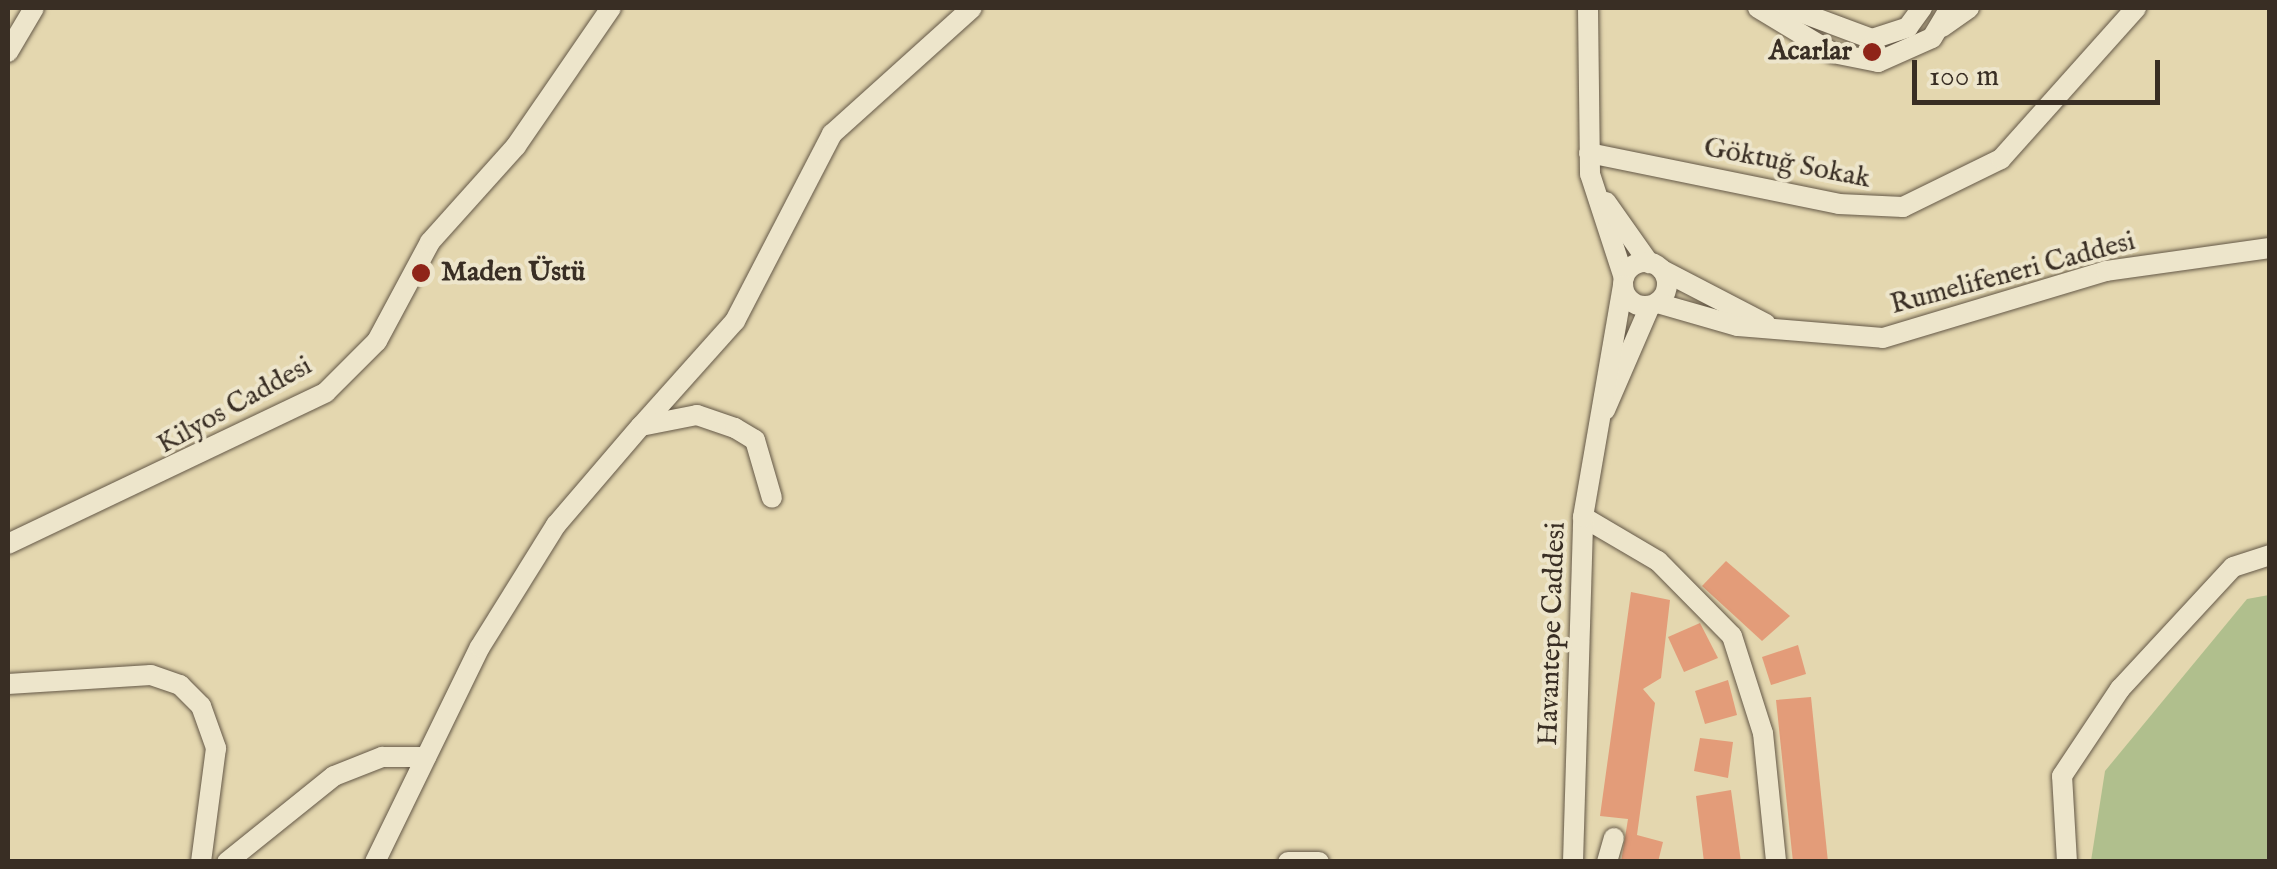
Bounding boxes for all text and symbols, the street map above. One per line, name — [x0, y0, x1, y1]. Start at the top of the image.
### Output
place label: Acarlar — [1769, 35, 1852, 69]
scale bar — [1917, 40, 2164, 102]
marker: Acarlar — [1861, 41, 1883, 63]
text: 100 m — [1929, 58, 1999, 96]
street label: Göktuğ Sokak — [1701, 131, 1873, 197]
street label: Rumelifeneri Caddesi — [1887, 225, 2139, 323]
place label: Maden Üstü — [441, 256, 585, 290]
marker: Maden Üstü — [410, 262, 432, 284]
street label: Kilyos Caddesi — [152, 350, 318, 462]
street label: Havantepe Caddesi — [1532, 522, 1574, 746]

